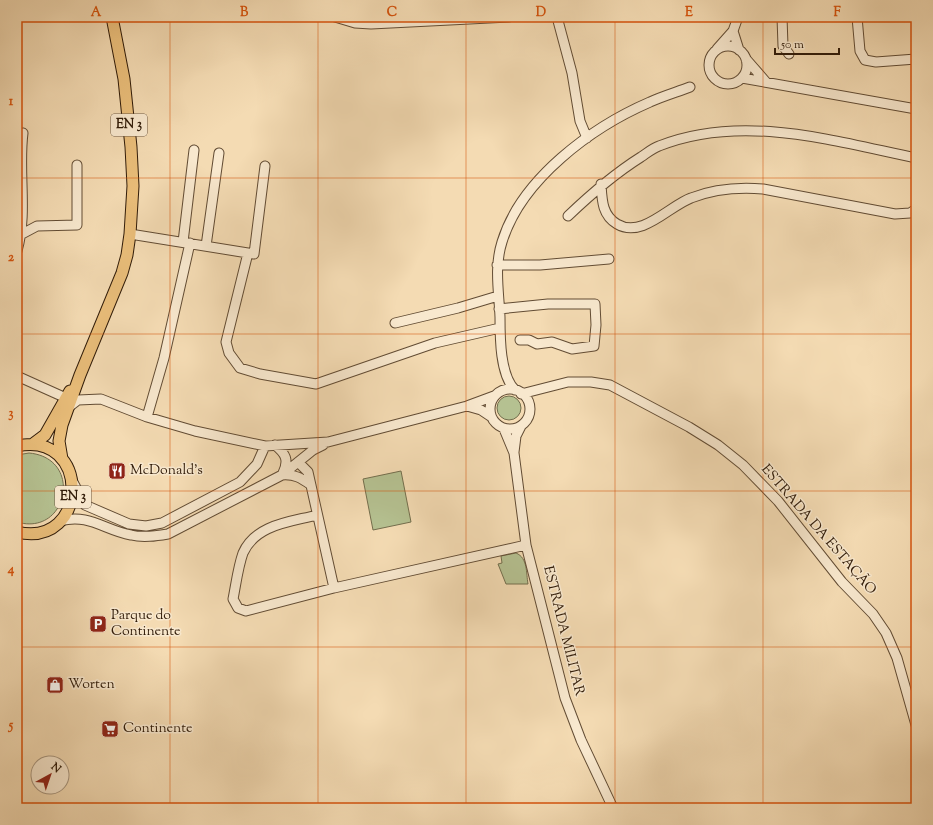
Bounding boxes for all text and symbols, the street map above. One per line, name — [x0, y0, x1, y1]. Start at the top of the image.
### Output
text: A — [91, 4, 102, 22]
text: B — [240, 4, 249, 22]
text: C — [387, 4, 397, 22]
text: D — [536, 4, 546, 22]
text: E — [685, 4, 693, 22]
text: F — [833, 4, 841, 22]
scale bar — [775, 30, 839, 56]
text: 50 m — [780, 36, 804, 54]
text: 1 — [9, 93, 14, 111]
road number: EN 3 — [111, 114, 147, 136]
text: 2 — [8, 249, 15, 267]
text: 3 — [8, 405, 14, 423]
street label: ESTRADA DA ESTAÇÃO — [756, 460, 880, 600]
restaurant icon: McDonald's — [107, 461, 127, 481]
place label: McDonald's — [130, 461, 203, 481]
road number: EN 3 — [55, 486, 91, 508]
text: 4 — [7, 561, 15, 579]
street label: ESTRADA MILITAR — [537, 564, 589, 698]
place label: Parque do Continente — [111, 606, 181, 642]
parking icon: Parque do Continente — [88, 614, 108, 634]
shop icon: Worten — [45, 675, 65, 695]
place label: Worten — [68, 675, 115, 695]
text: 5 — [8, 717, 14, 735]
supermarket icon: Continente — [100, 719, 120, 739]
place label: Continente — [123, 719, 193, 739]
north arrow — [30, 755, 70, 795]
text: N — [47, 759, 64, 777]

